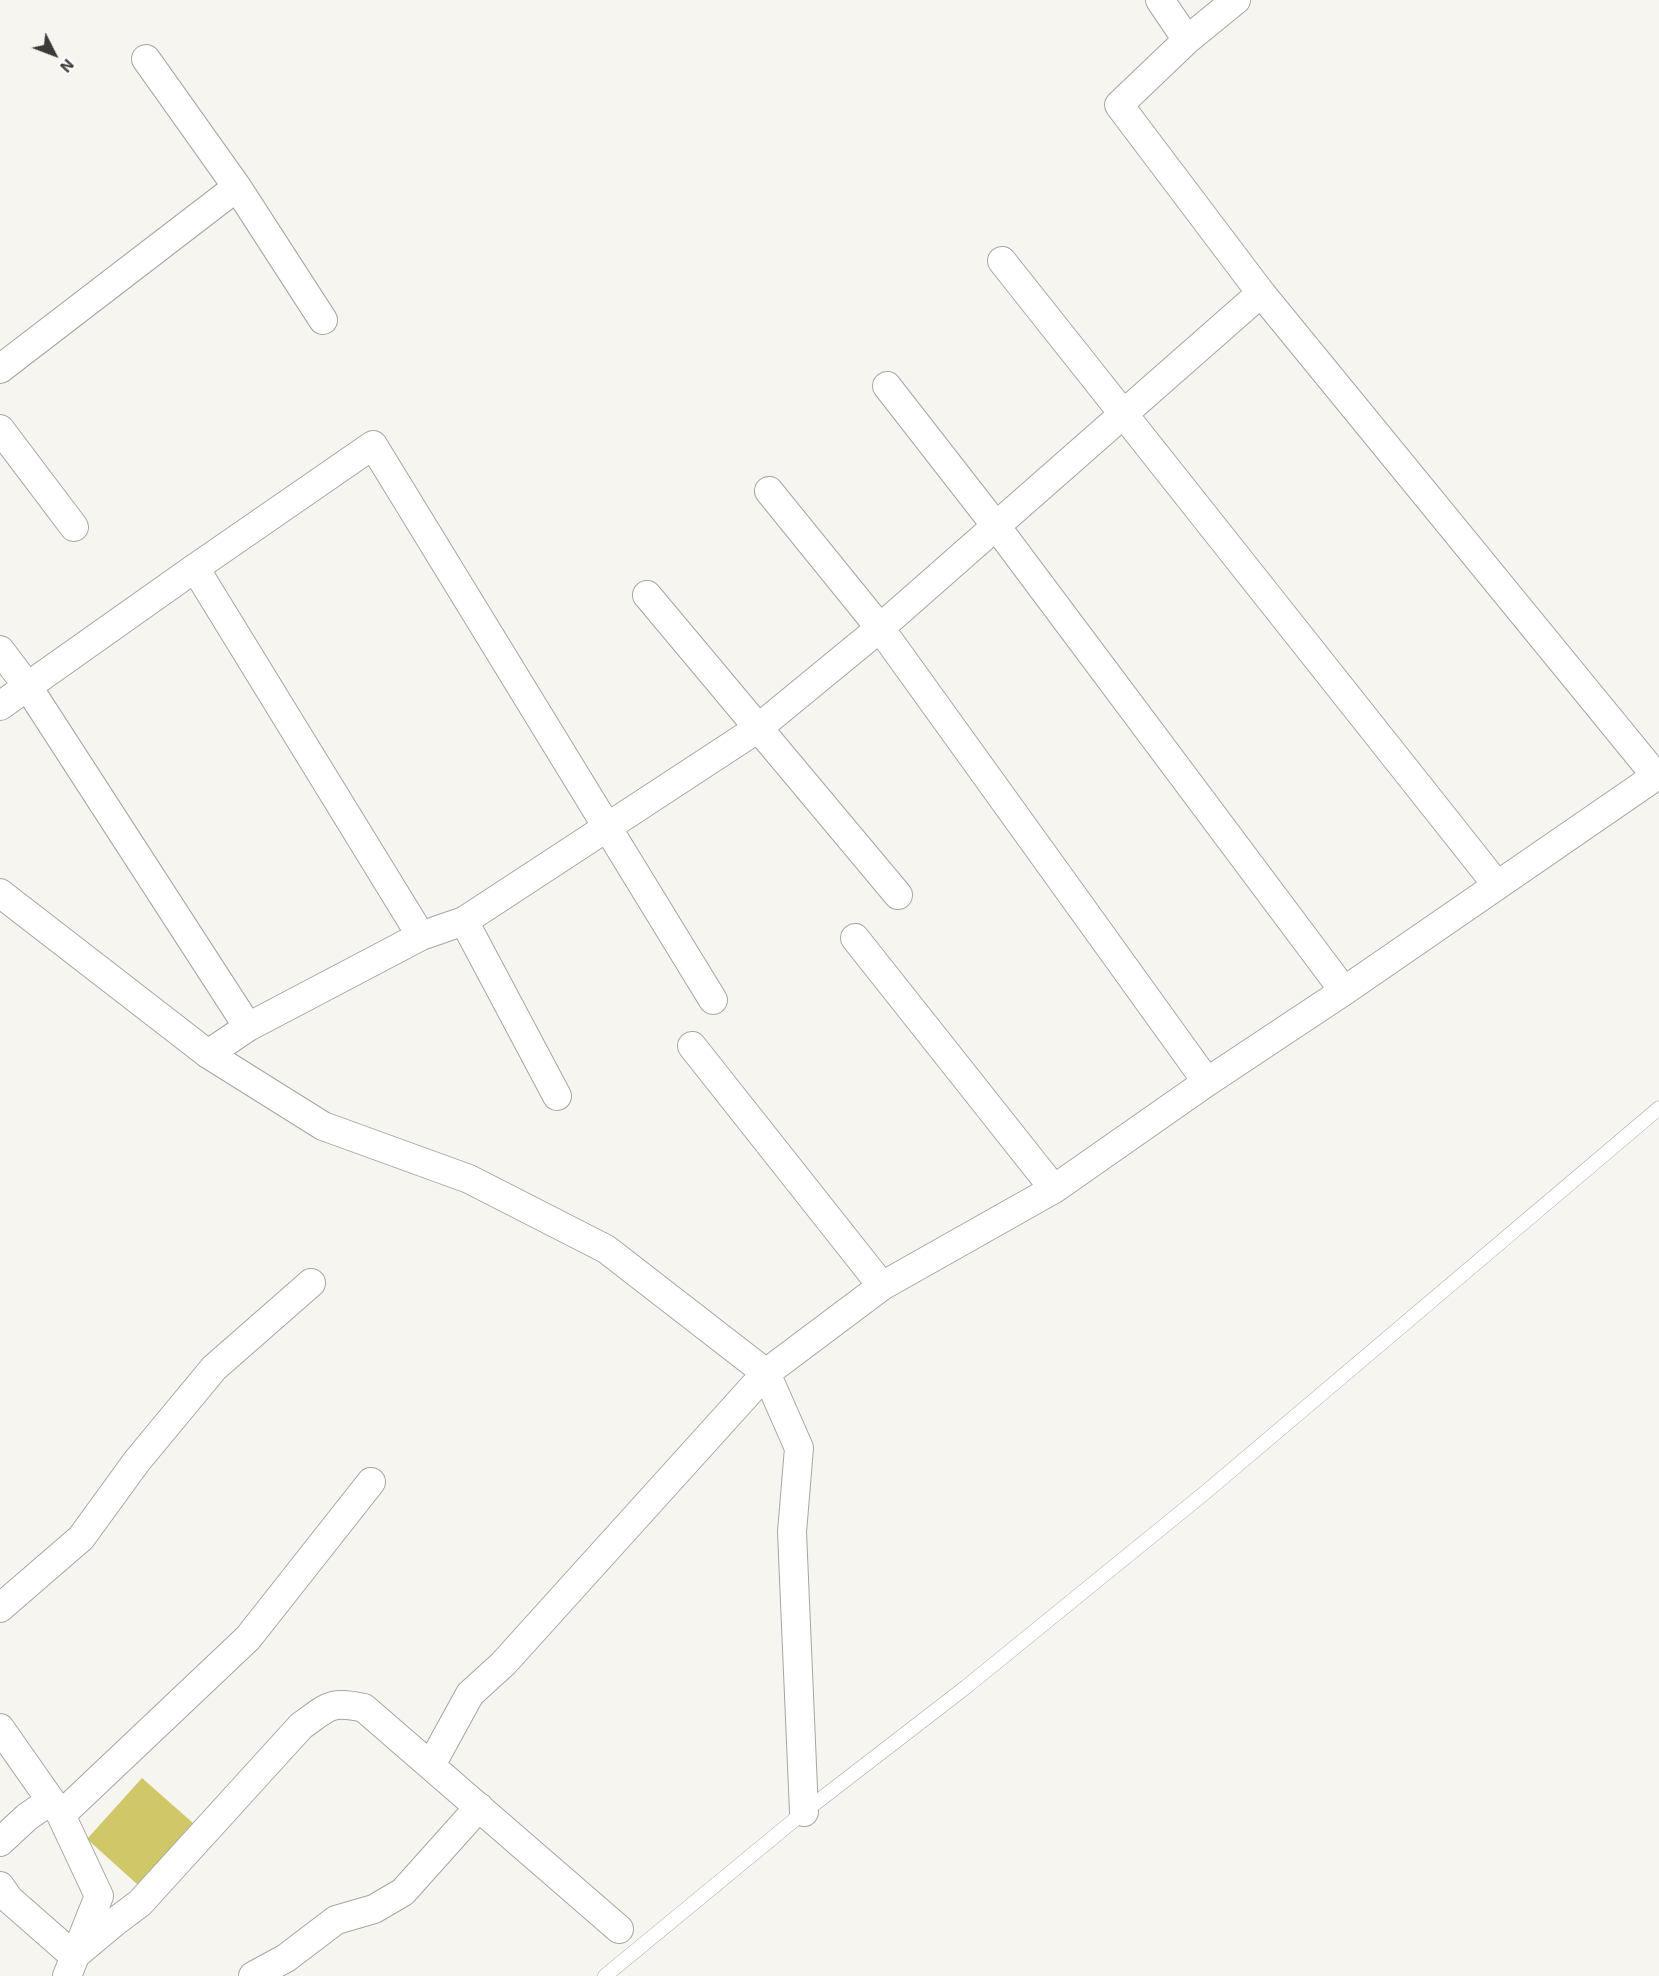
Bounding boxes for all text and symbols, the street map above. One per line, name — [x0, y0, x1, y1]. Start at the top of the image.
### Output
north arrow — [24, 24, 84, 84]
text: N — [57, 56, 79, 77]

